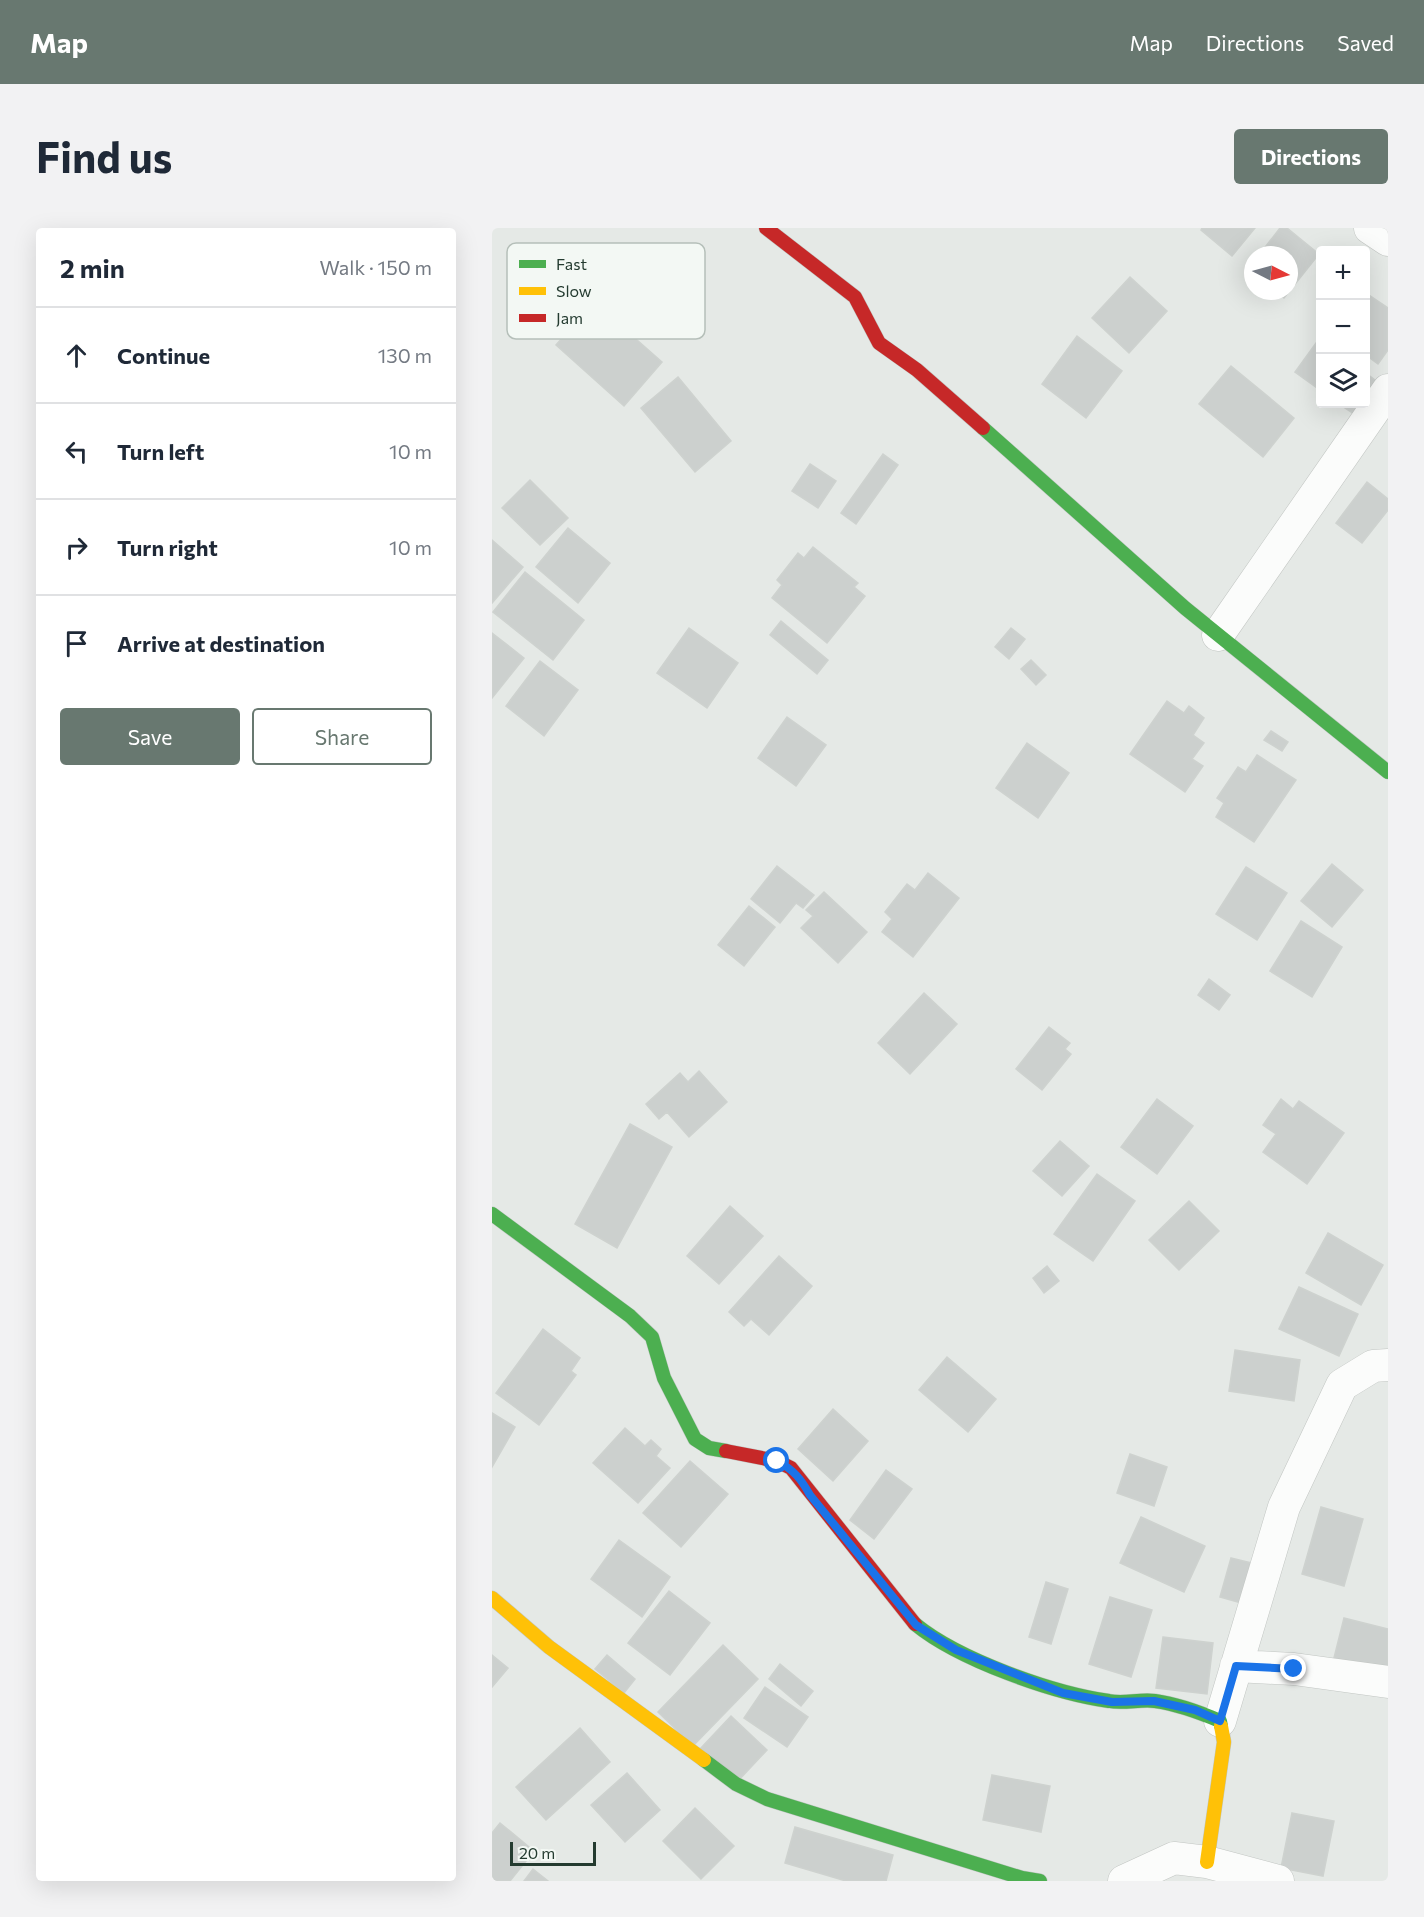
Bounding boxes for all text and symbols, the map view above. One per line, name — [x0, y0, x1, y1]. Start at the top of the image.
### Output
text: Map — [30, 25, 88, 59]
text: Map — [1130, 30, 1173, 55]
text: Directions — [1206, 30, 1304, 55]
text: Saved — [1337, 30, 1394, 55]
button: Directions — [1234, 129, 1388, 184]
text: Find us — [36, 130, 172, 182]
legend — [507, 243, 705, 339]
north arrow — [1244, 246, 1298, 300]
map controls — [1316, 246, 1370, 408]
button: + — [1316, 246, 1370, 300]
text: 2 min — [60, 252, 125, 283]
text: Fast — [556, 254, 587, 273]
text: Walk · 150 m — [320, 255, 432, 279]
text: Slow — [556, 281, 592, 300]
button: − — [1316, 300, 1370, 354]
text: Jam — [556, 308, 583, 327]
icon: ahead — [60, 339, 93, 372]
text: Continue — [117, 342, 210, 369]
text: 130 m — [378, 343, 432, 367]
button: layers — [1316, 354, 1370, 408]
icon: left — [60, 435, 93, 468]
text: Turn left — [117, 438, 204, 465]
text: 10 m — [389, 439, 432, 463]
icon: right — [60, 531, 93, 564]
text: Turn right — [117, 534, 218, 561]
text: 10 m — [389, 535, 432, 559]
icon: arrive — [60, 627, 93, 660]
text: Arrive at destination — [117, 630, 325, 657]
button: Save — [60, 708, 240, 765]
button: Share — [252, 708, 432, 765]
route start — [763, 1447, 789, 1473]
route end — [1280, 1655, 1306, 1681]
scale bar — [510, 1839, 596, 1866]
text: 20 m — [519, 1843, 555, 1862]

